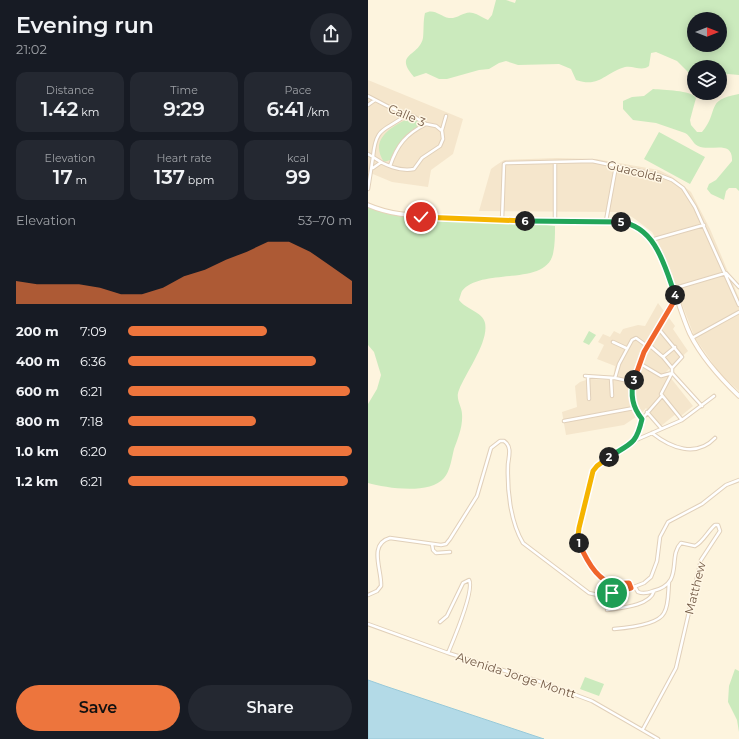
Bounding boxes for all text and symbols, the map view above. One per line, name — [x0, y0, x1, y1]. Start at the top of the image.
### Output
text: Evening run — [16, 12, 154, 39]
north arrow — [687, 12, 727, 52]
map controls — [687, 12, 727, 100]
button: share — [310, 13, 352, 55]
text: 21:02 — [16, 41, 47, 57]
button: layers — [687, 60, 727, 100]
text: Distance — [46, 83, 94, 97]
text: Time — [170, 83, 198, 97]
text: Pace — [285, 83, 311, 97]
text: 1.42 — [41, 97, 78, 121]
text: 9:29 — [163, 97, 205, 121]
text: 6:41 — [267, 97, 305, 121]
street label: Calle 3 — [386, 100, 428, 130]
text: km — [78, 105, 99, 119]
text: /km — [305, 105, 329, 119]
text: Elevation — [45, 151, 95, 165]
text: Heart rate — [156, 151, 212, 165]
text: kcal — [287, 151, 309, 165]
street label: Guacolda — [606, 157, 664, 185]
text: 17 — [53, 165, 73, 189]
text: 137 — [154, 165, 185, 189]
text: 99 — [285, 165, 311, 189]
text: m — [73, 173, 87, 187]
text: bpm — [185, 173, 214, 187]
pin — [404, 200, 438, 234]
icon: check — [410, 206, 432, 228]
pin: 6 — [515, 211, 535, 231]
text: Elevation — [16, 212, 76, 228]
text: 53–70 m — [298, 212, 352, 228]
pin: 5 — [611, 212, 631, 232]
text: 6 — [521, 214, 529, 228]
text: 5 — [618, 215, 624, 229]
pin: 4 — [665, 285, 685, 305]
text: 4 — [671, 288, 679, 302]
text: 200 m — [16, 323, 59, 339]
text: 7:09 — [80, 323, 107, 339]
text: 400 m — [16, 353, 60, 369]
text: 6:36 — [80, 353, 106, 369]
pin: 3 — [624, 370, 644, 390]
text: 3 — [631, 373, 637, 387]
text: 600 m — [16, 383, 59, 399]
text: 6:21 — [80, 383, 103, 399]
text: 800 m — [16, 413, 60, 429]
text: 7:18 — [80, 413, 103, 429]
text: 1.0 km — [16, 443, 59, 459]
text: 6:20 — [80, 443, 107, 459]
pin: 2 — [599, 447, 619, 467]
text: 2 — [606, 450, 612, 464]
text: 1.2 km — [16, 473, 58, 489]
text: 6:21 — [80, 473, 103, 489]
pin: 1 — [569, 533, 589, 553]
text: 1 — [577, 536, 581, 550]
street label: Matthew — [681, 560, 709, 616]
pin — [595, 576, 629, 610]
icon: arrive — [601, 582, 623, 604]
street label: Avenida Jorge Montt — [454, 649, 578, 701]
button: Save — [16, 685, 180, 731]
button: Share — [188, 685, 352, 731]

